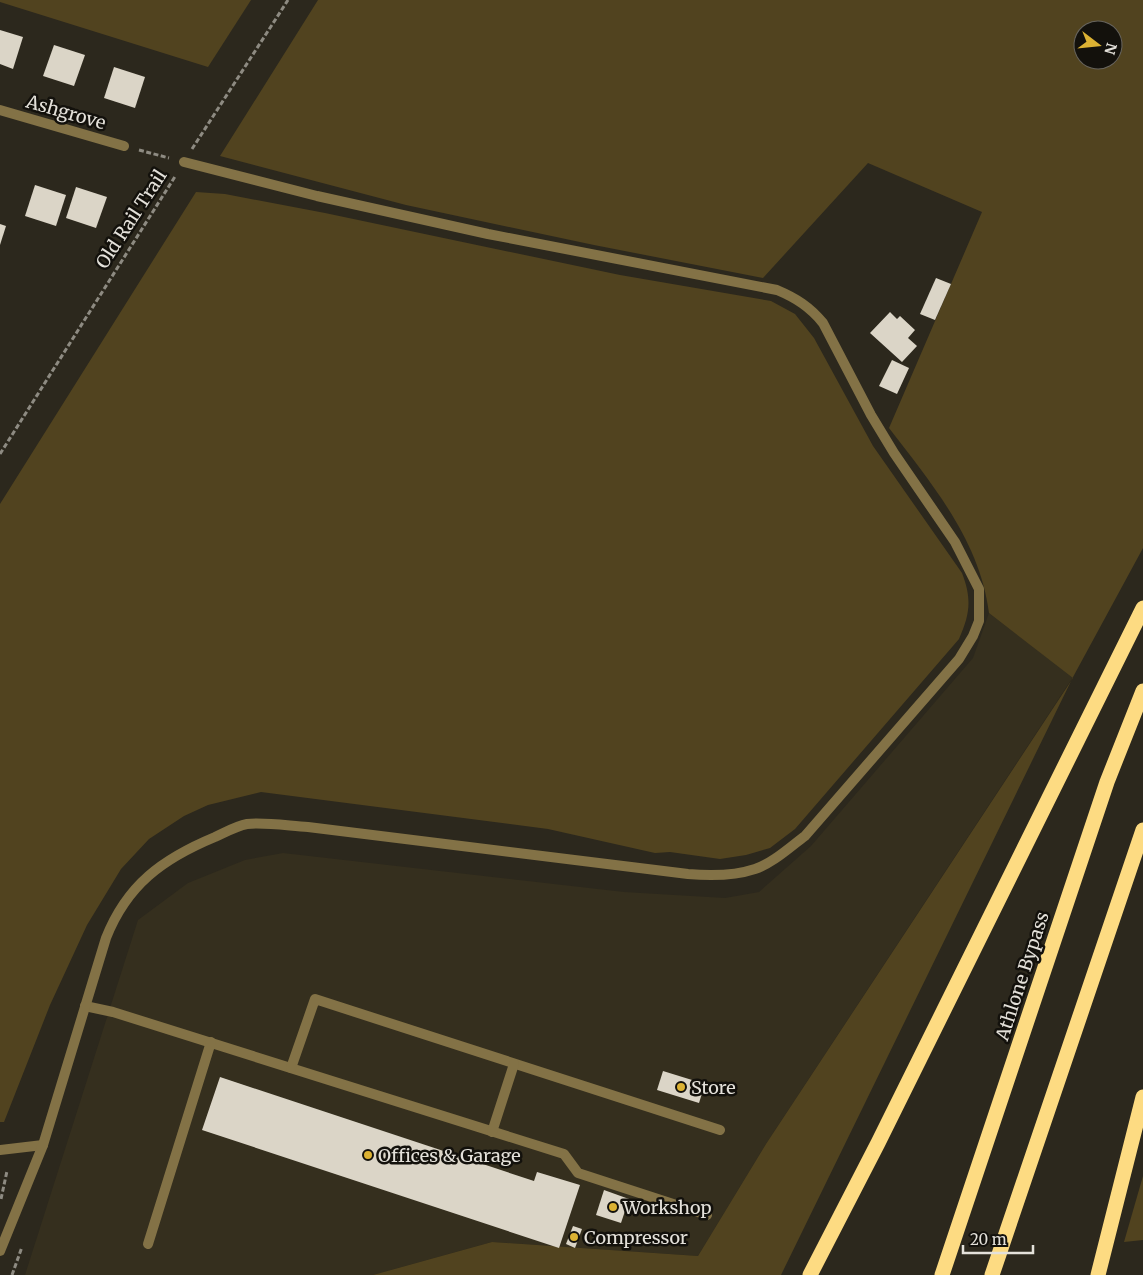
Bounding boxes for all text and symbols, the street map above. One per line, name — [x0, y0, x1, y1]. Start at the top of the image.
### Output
north arrow — [1073, 20, 1123, 70]
text: N — [1100, 41, 1121, 56]
street label: Ashgrove — [23, 89, 108, 134]
street label: Old Rail Trail — [91, 165, 172, 273]
street label: Athlone Bypass — [990, 909, 1054, 1044]
place label: Store — [691, 1076, 736, 1099]
marker: Store — [675, 1081, 687, 1093]
place label: Offices & Garage — [378, 1144, 521, 1167]
marker: Offices & Garage — [362, 1149, 374, 1161]
place label: Workshop — [622, 1196, 712, 1219]
marker: Workshop — [607, 1201, 619, 1213]
scale bar — [963, 1222, 1033, 1254]
place label: Compressor — [584, 1226, 688, 1249]
text: 20 m — [970, 1230, 1007, 1249]
marker: Compressor — [568, 1231, 580, 1243]

